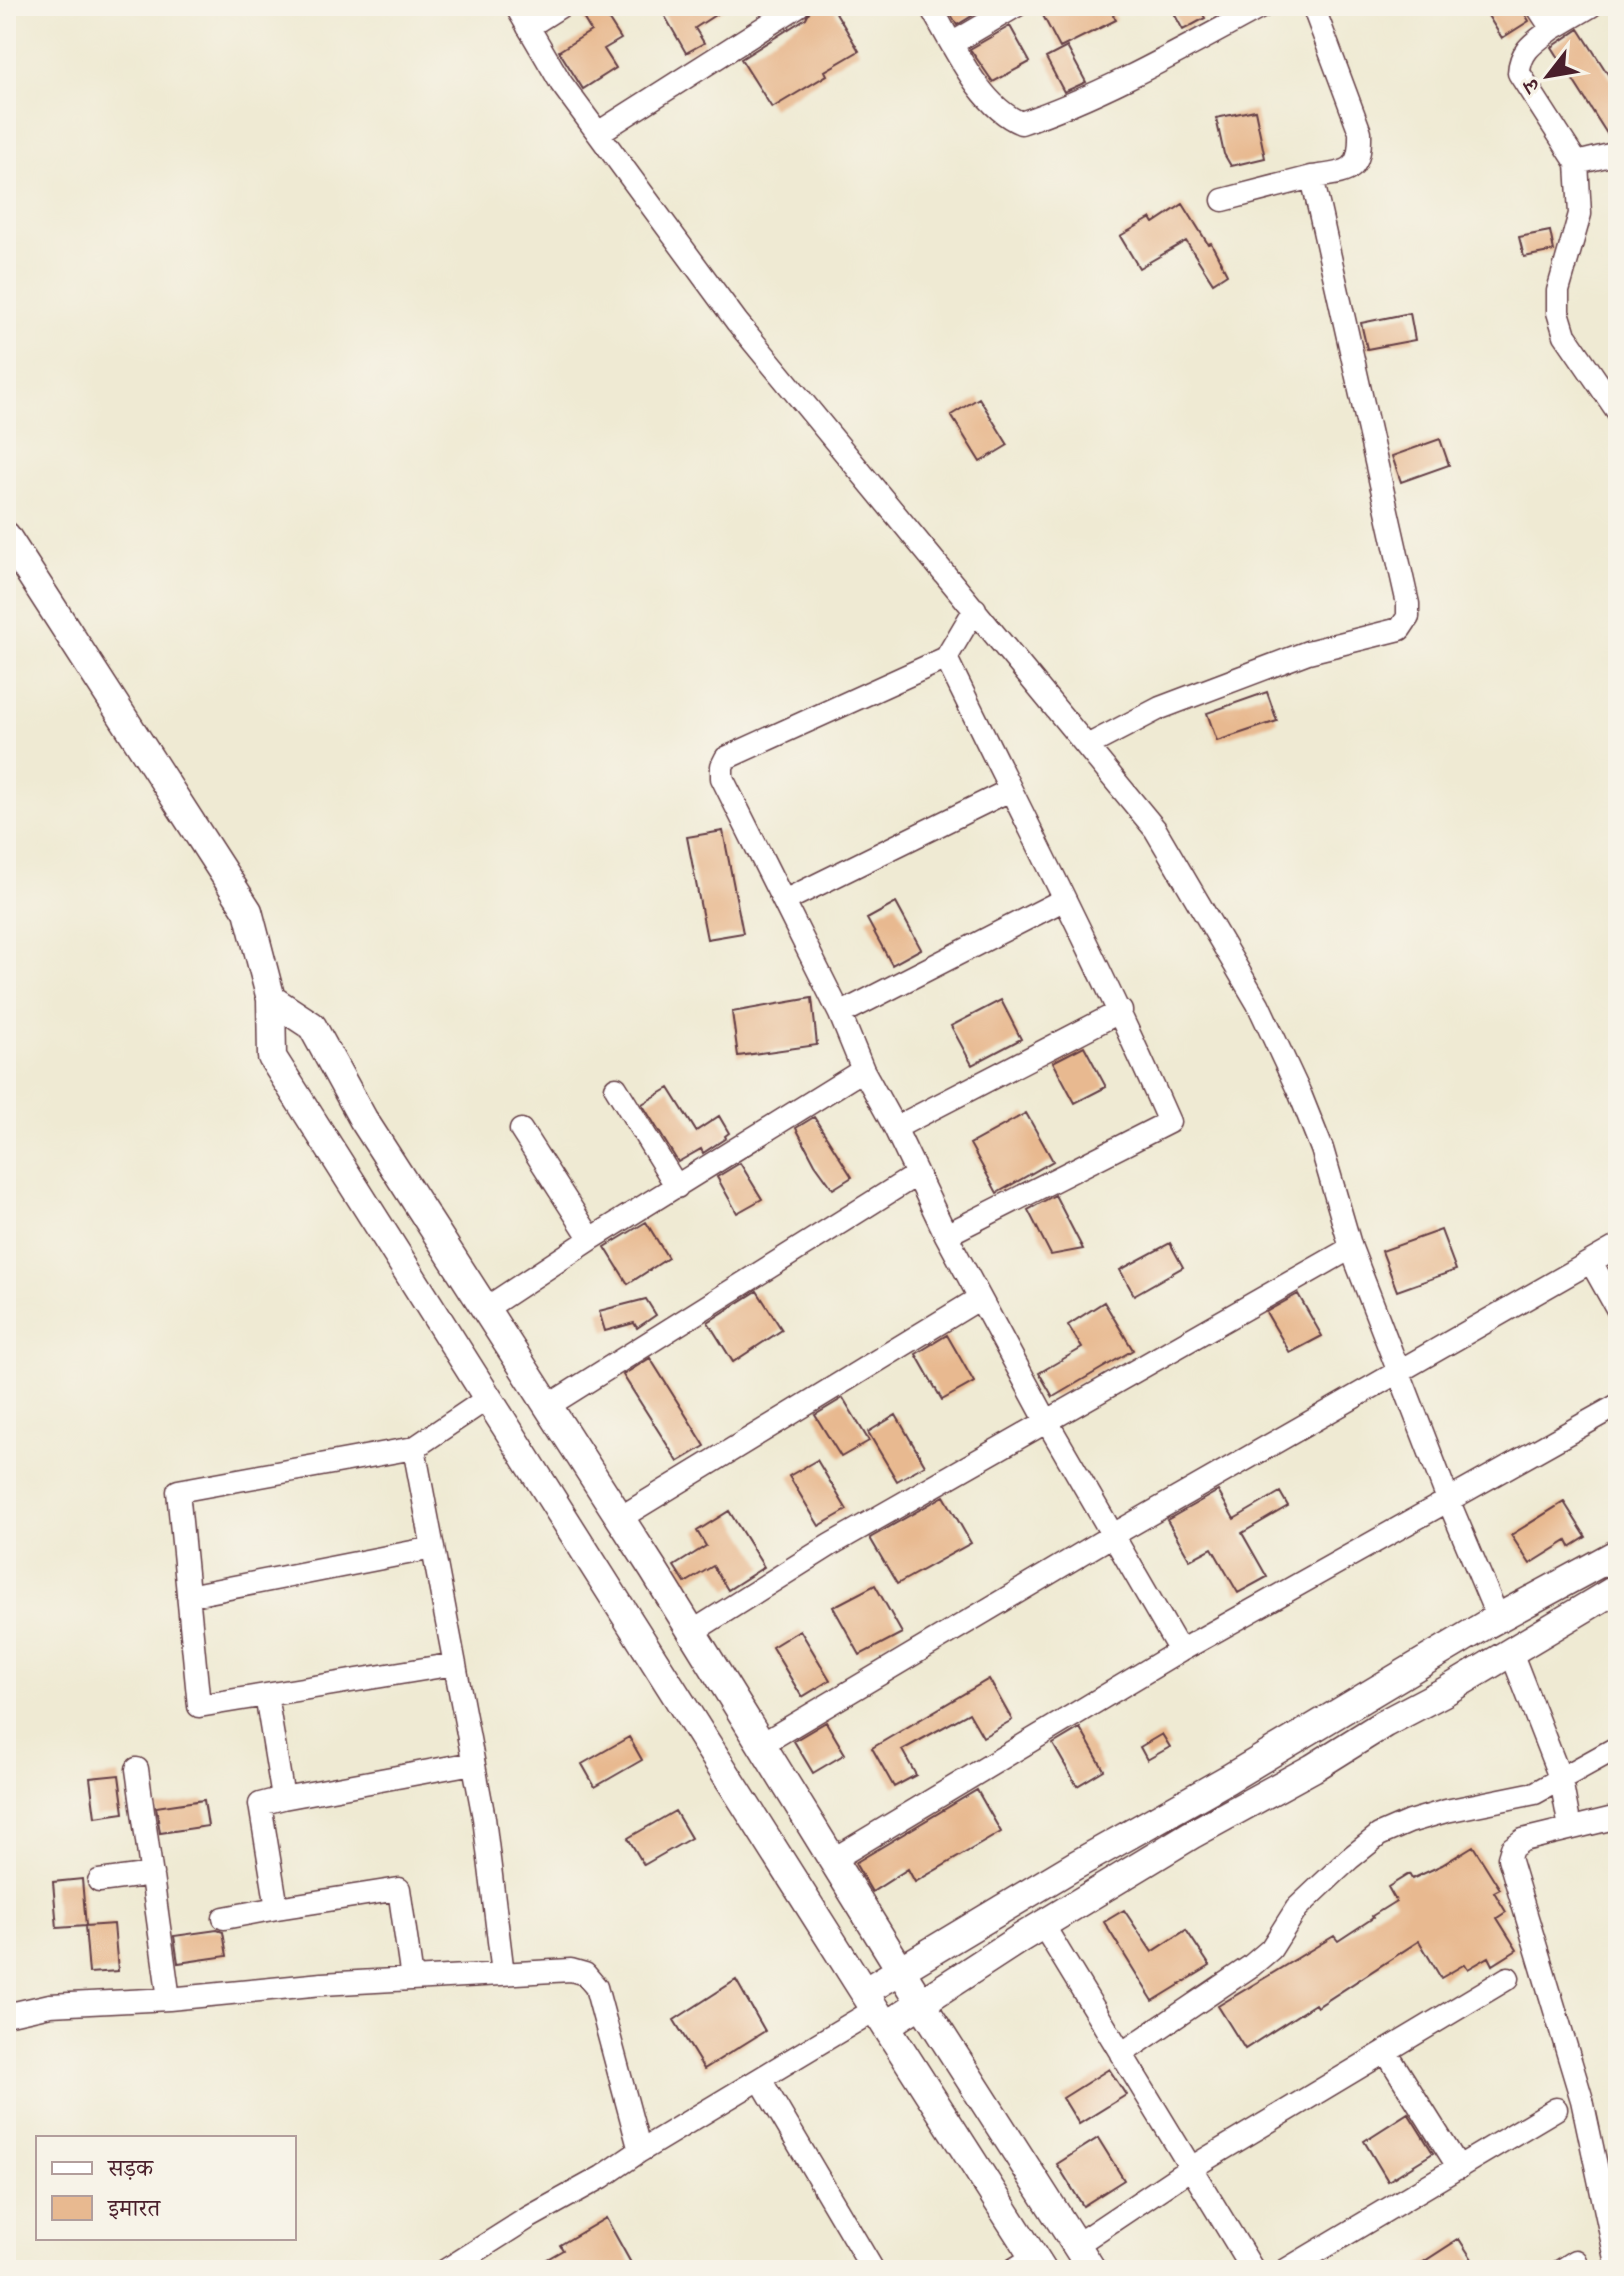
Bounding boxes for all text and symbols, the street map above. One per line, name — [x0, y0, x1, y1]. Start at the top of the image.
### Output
north arrow — [1508, 36, 1588, 116]
text: उ — [1517, 73, 1547, 99]
legend — [36, 2136, 296, 2240]
text: सड़क — [107, 2154, 155, 2182]
text: इमारत — [107, 2194, 161, 2222]

